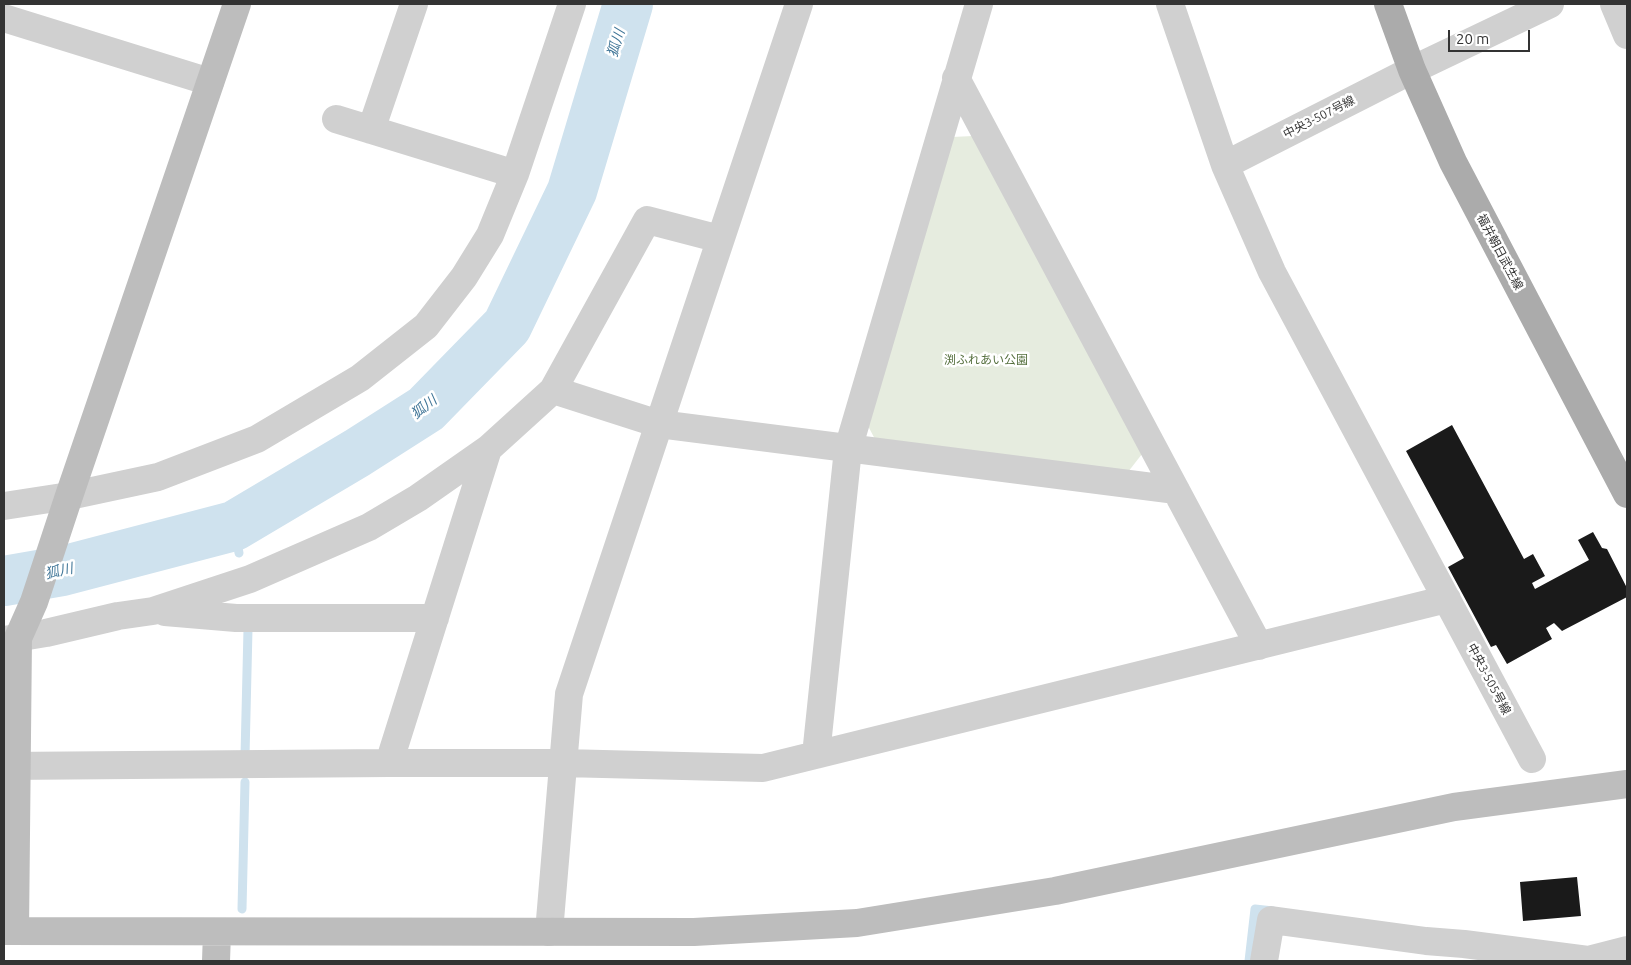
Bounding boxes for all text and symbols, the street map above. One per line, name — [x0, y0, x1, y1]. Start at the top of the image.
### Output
scale bar — [1451, 20, 1534, 52]
water label: 狐川 — [604, 27, 628, 59]
text: 20 m — [1456, 30, 1489, 47]
street label: 中央3-507号線 — [1281, 93, 1357, 141]
street label: 福井朝日武生線 — [1474, 212, 1526, 292]
park label: 渕ふれあい公園 — [944, 353, 1028, 367]
water label: 狐川 — [408, 392, 440, 422]
water label: 狐川 — [44, 560, 74, 582]
street label: 中央3-505号線 — [1464, 641, 1514, 717]

